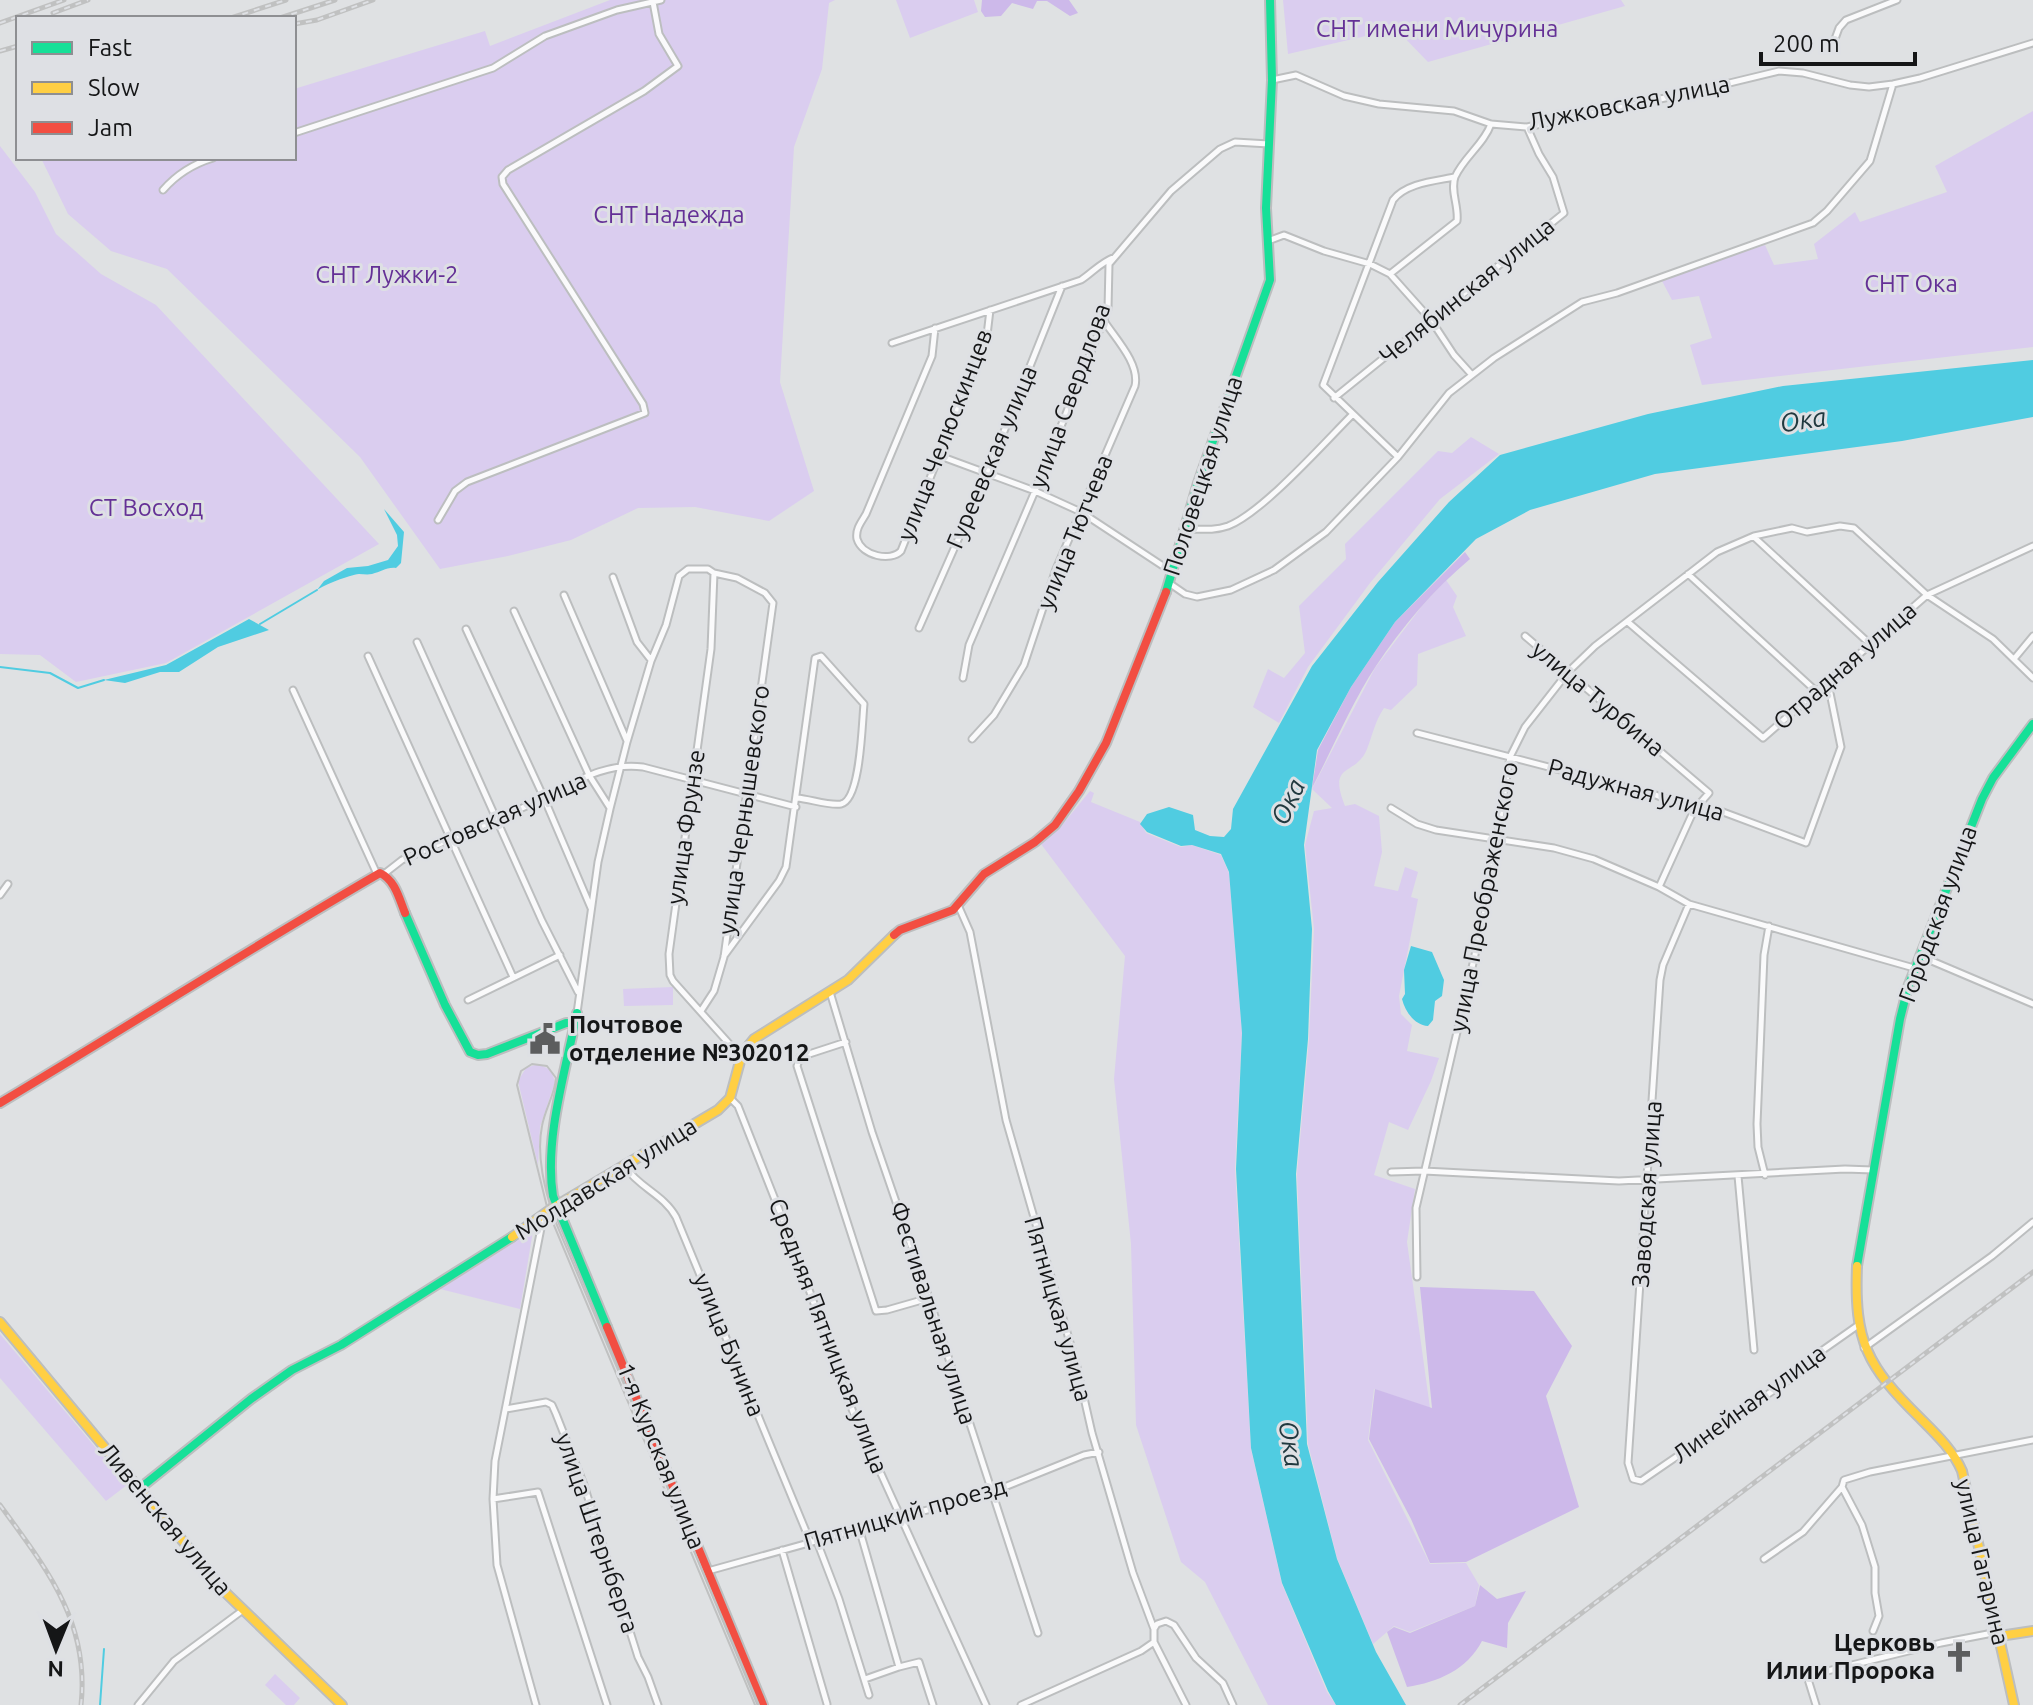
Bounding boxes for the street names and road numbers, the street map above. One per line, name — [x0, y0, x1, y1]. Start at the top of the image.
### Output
street label: Лужковская улица — [1526, 70, 1732, 135]
street label: Челябинская улица — [1374, 212, 1560, 369]
street label: улица Свердлова — [1024, 300, 1116, 492]
street label: улица Челюскинцев — [892, 325, 997, 544]
street label: Гуреевская улица — [941, 361, 1042, 552]
street label: Половецкая улица — [1158, 373, 1247, 579]
street label: улица Тютчева — [1031, 451, 1118, 613]
street label: Отрадная улица — [1768, 596, 1922, 735]
street label: улица Турбина — [1527, 635, 1670, 762]
street label: улица Чернышевского — [713, 683, 774, 937]
street label: улица Фрунзе — [661, 748, 710, 906]
street label: Радужная улица — [1545, 753, 1727, 826]
street label: улица Преображенского — [1444, 759, 1523, 1034]
street label: Ростовская улица — [399, 766, 590, 871]
street label: Городская улица — [1893, 822, 1982, 1006]
street label: Заводская улица — [1627, 1100, 1666, 1288]
street label: Молдавская улица — [510, 1112, 701, 1245]
street label: Средняя Пятницкая улица — [763, 1194, 893, 1477]
street label: Фестивальная улица — [885, 1198, 982, 1428]
street label: Пятницкая улица — [1019, 1213, 1098, 1404]
street label: улица Бунина — [688, 1269, 770, 1420]
street label: Линейная улица — [1667, 1339, 1831, 1468]
street label: 1-я Курская улица — [612, 1359, 711, 1553]
street label: улица Штернберга — [551, 1429, 644, 1636]
street label: Ливенская улица — [94, 1437, 237, 1601]
street label: Пятницкий проезд — [801, 1472, 1009, 1555]
street label: улица Гагарина — [1950, 1476, 2015, 1648]

